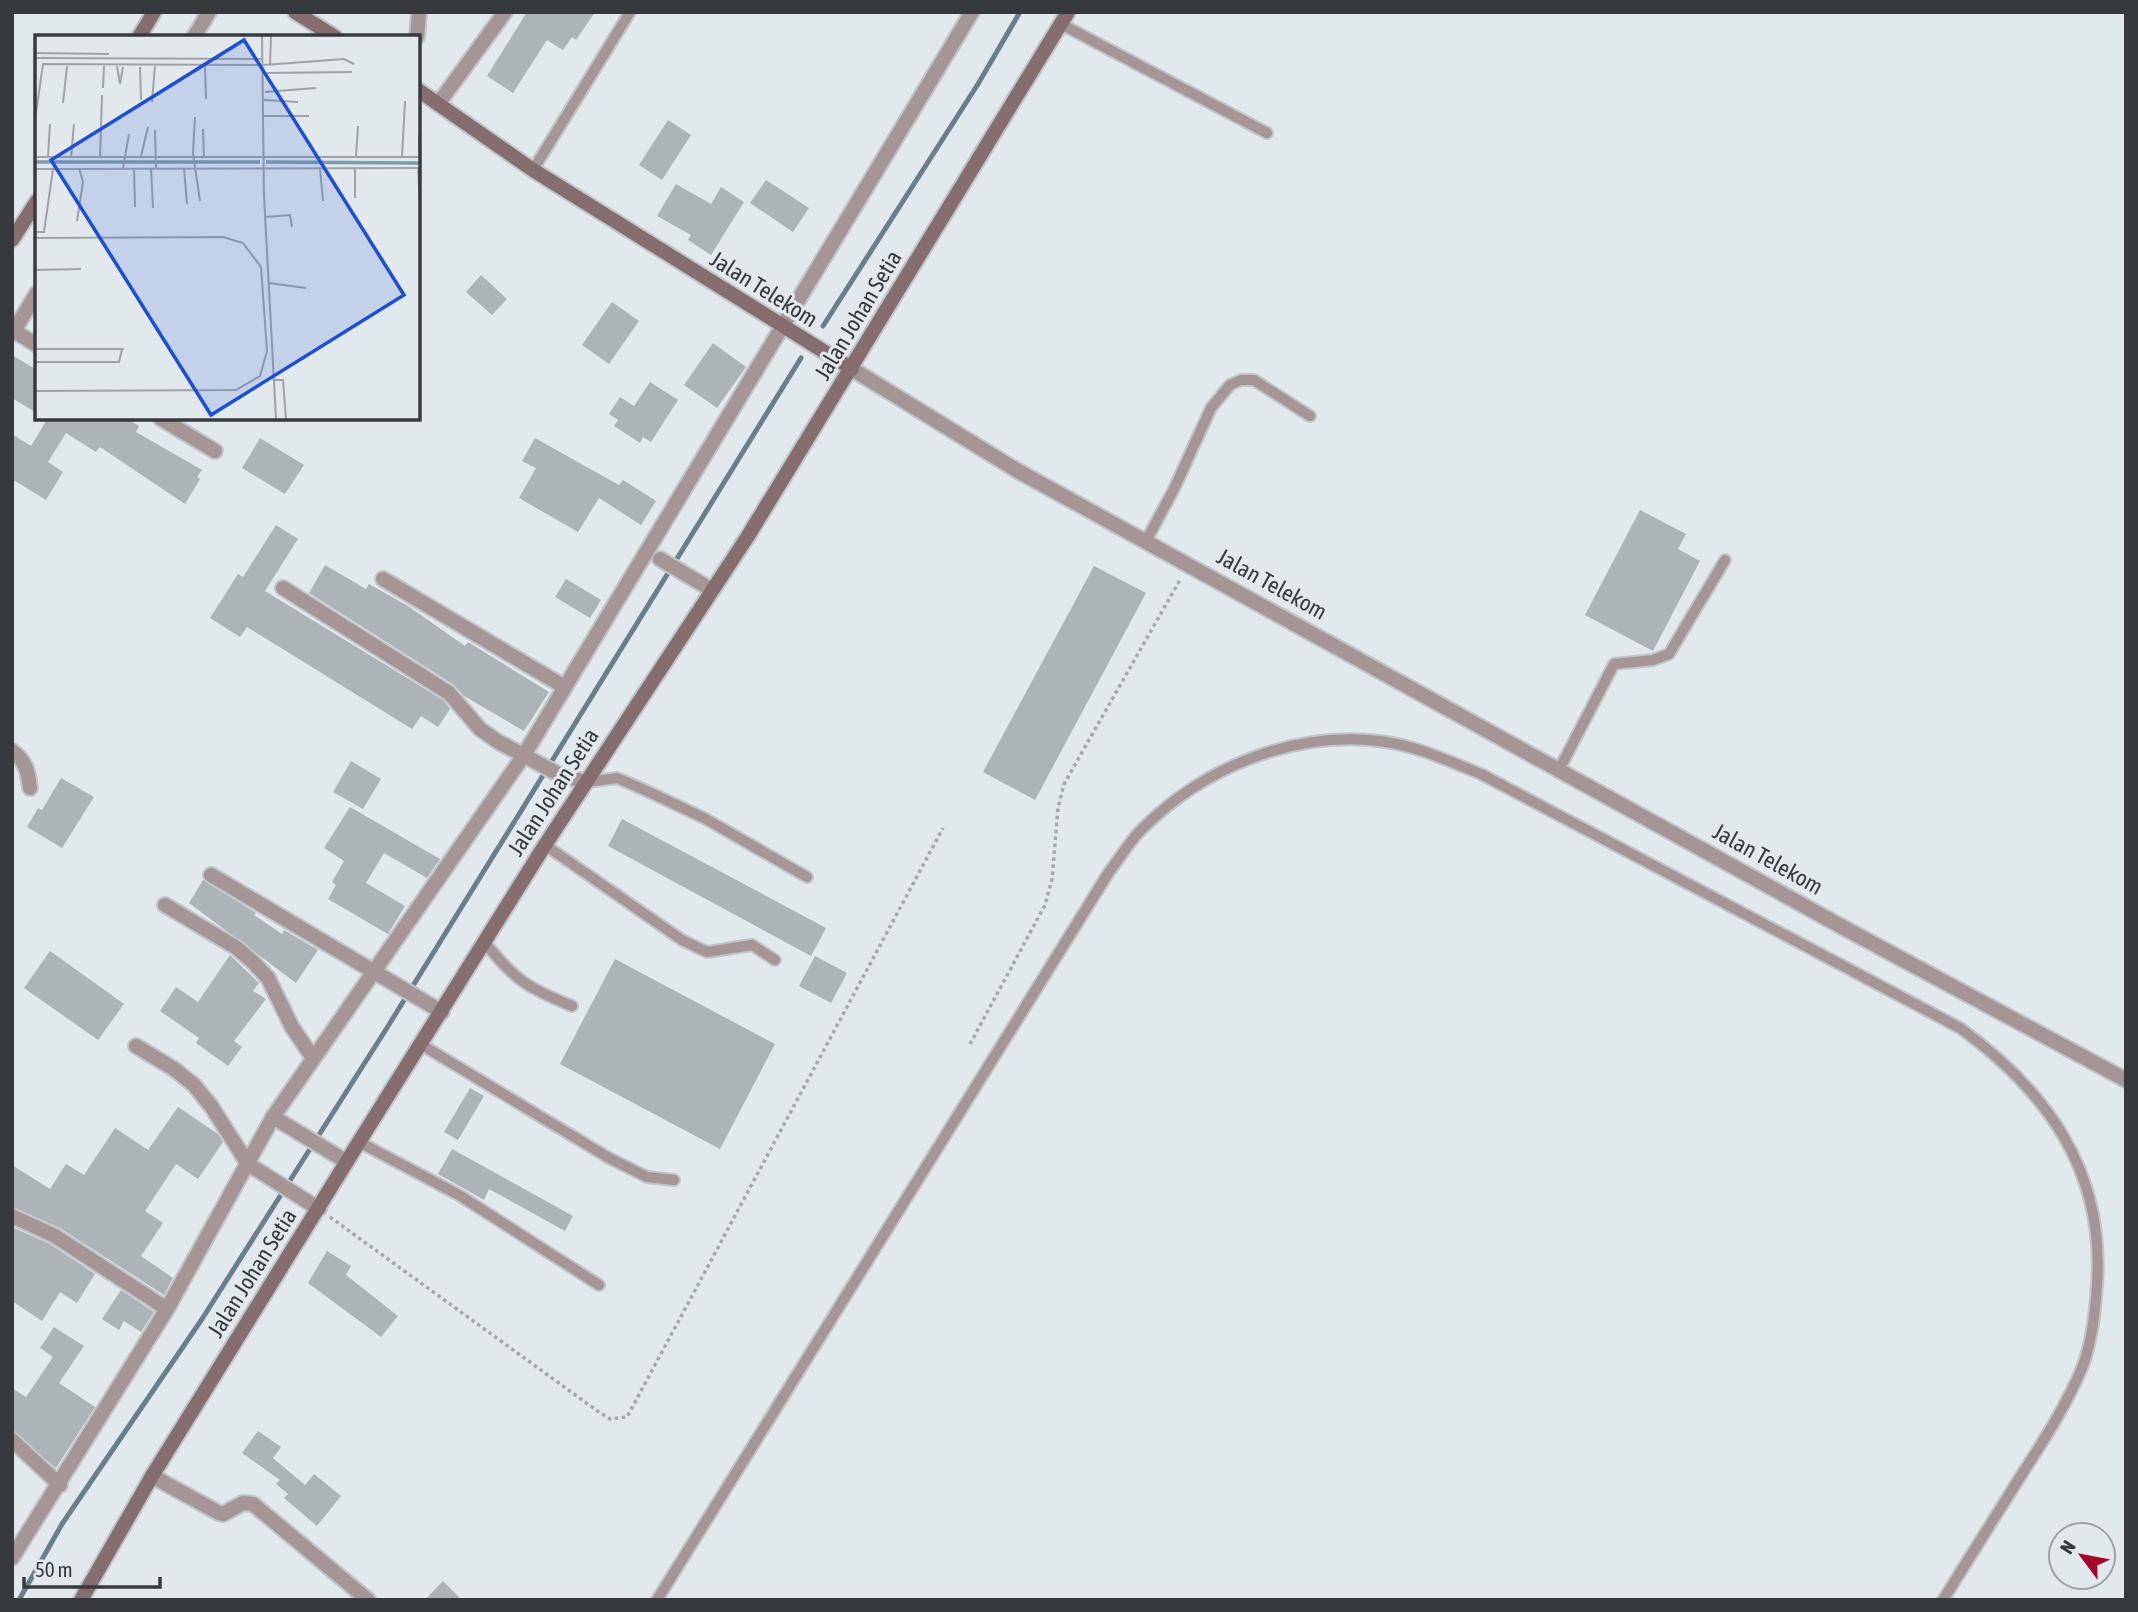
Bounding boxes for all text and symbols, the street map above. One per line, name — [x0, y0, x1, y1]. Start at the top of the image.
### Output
inset map — [35, 35, 420, 420]
street label: Jalan Telekom — [706, 246, 822, 332]
street label: Jalan Johan Setia — [809, 246, 907, 384]
street label: Jalan Telekom — [1212, 543, 1332, 625]
street label: Jalan Johan Setia — [502, 724, 604, 860]
street label: Jalan Telekom — [1708, 818, 1828, 900]
street label: Jalan Johan Setia — [202, 1204, 302, 1342]
north arrow — [2047, 1521, 2117, 1591]
text: N — [2055, 1536, 2080, 1558]
scale bar — [24, 1546, 161, 1590]
text: 50 m — [35, 1557, 73, 1581]

